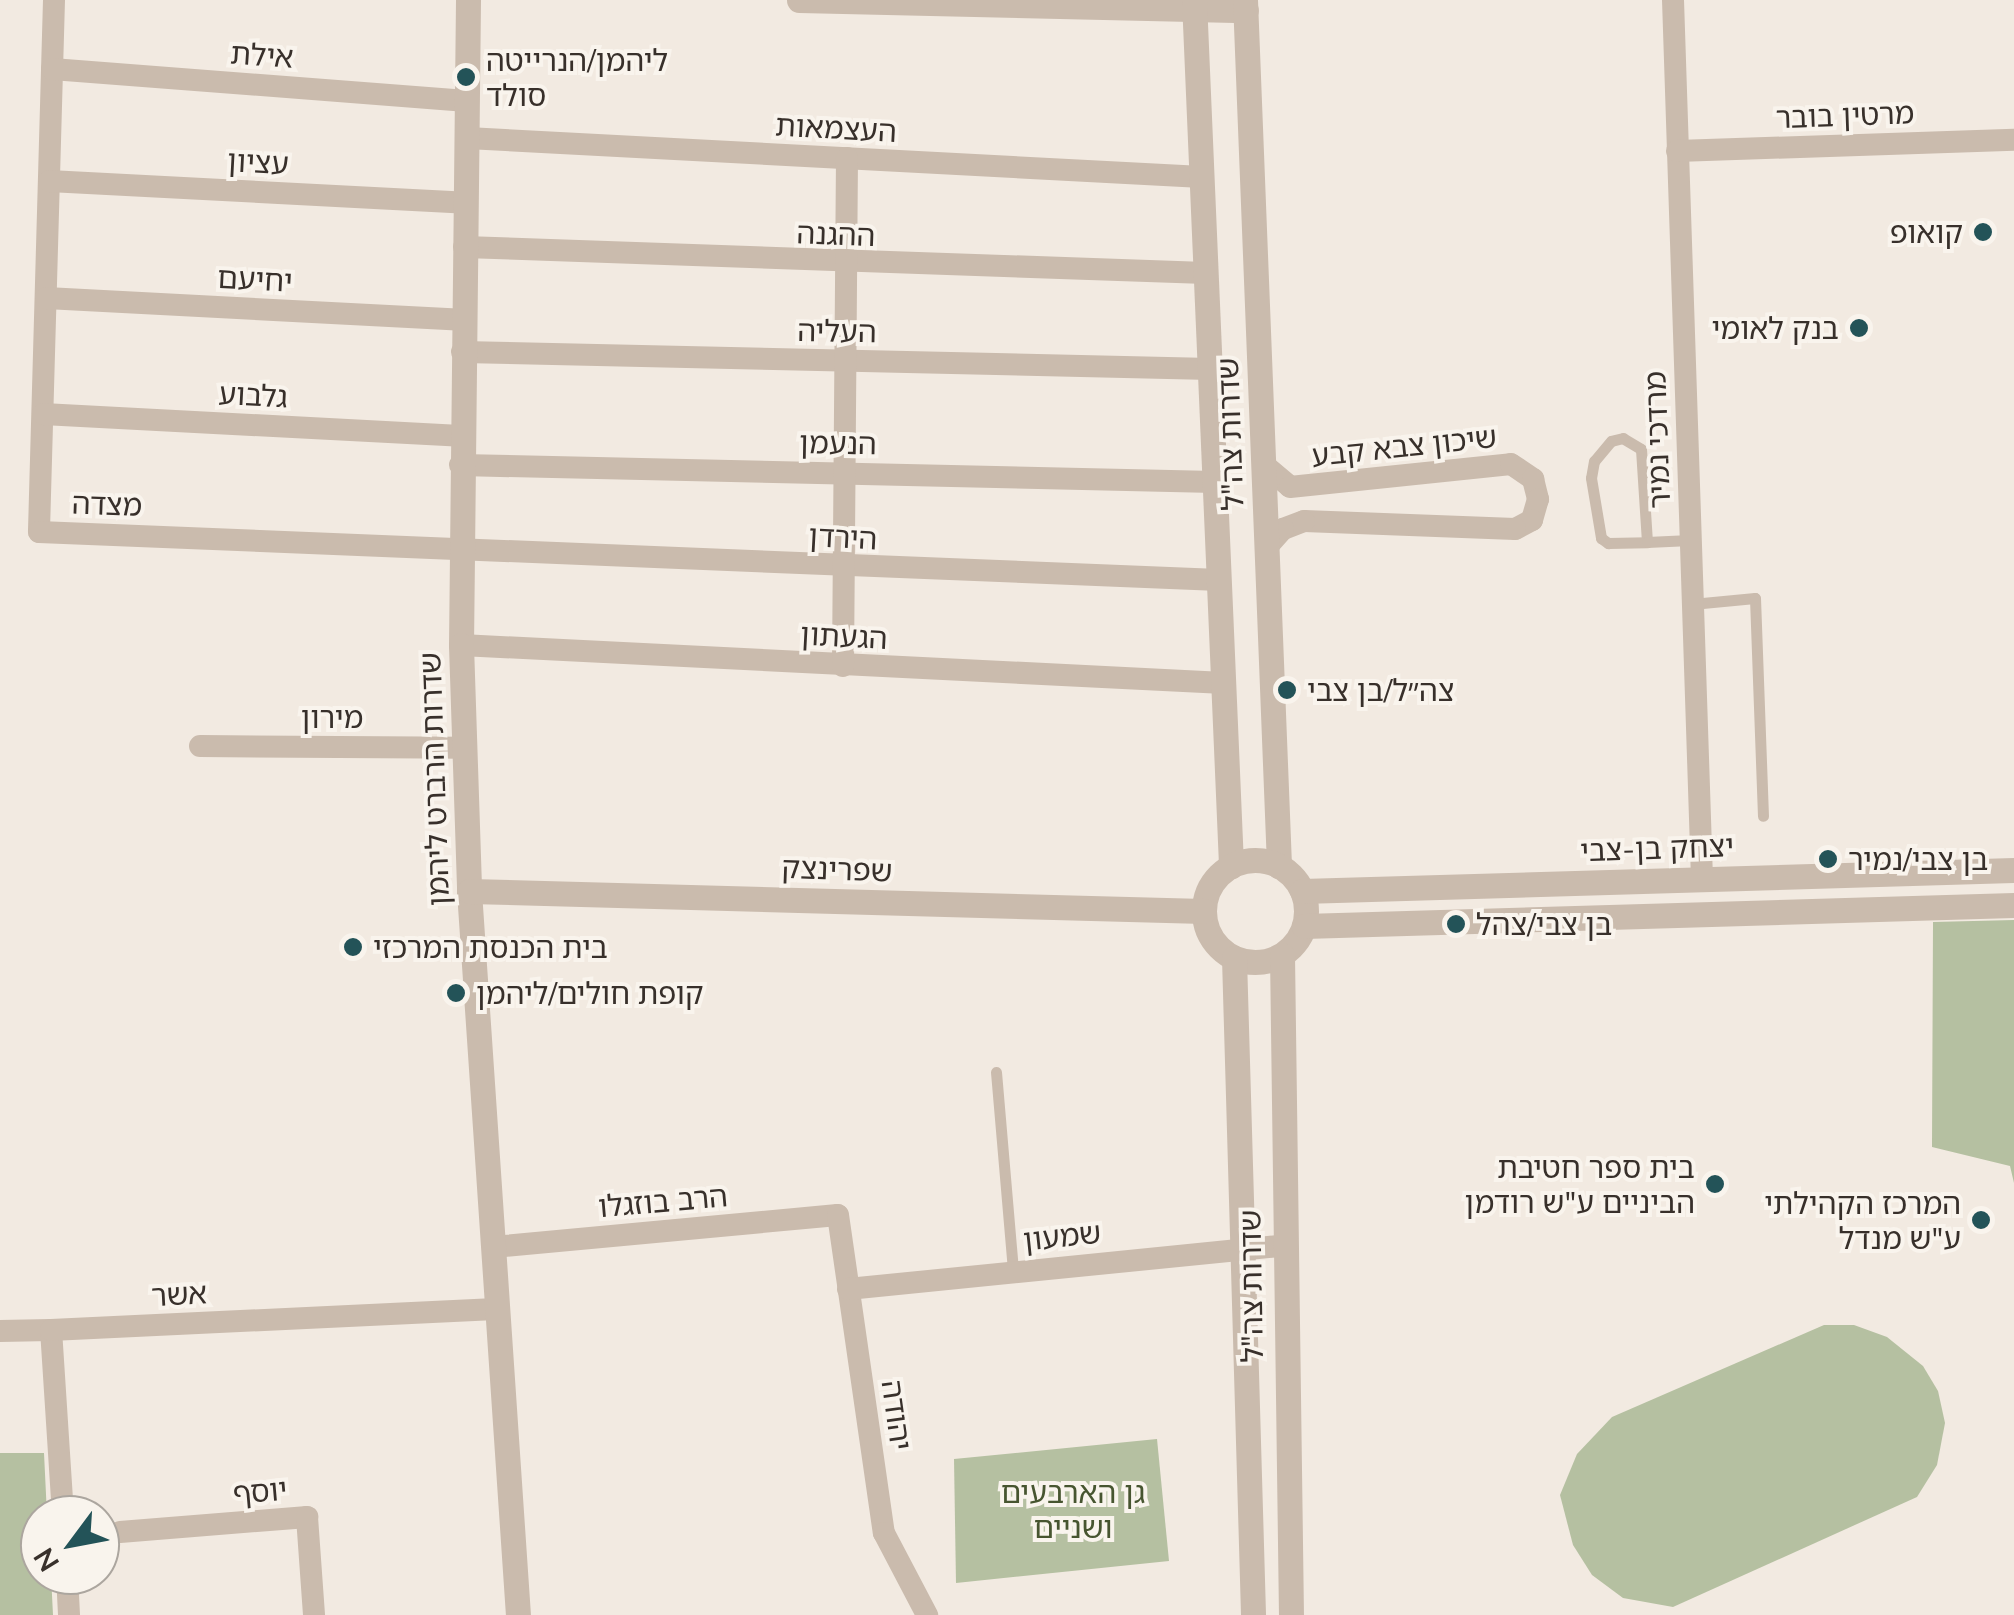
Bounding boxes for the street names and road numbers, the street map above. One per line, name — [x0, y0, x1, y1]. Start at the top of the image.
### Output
street label: אילת — [229, 35, 295, 75]
street label: מרטין בובר — [1775, 95, 1915, 135]
street label: העצמאות — [774, 107, 898, 149]
street label: עציון — [226, 142, 290, 182]
street label: ההגנה — [796, 215, 876, 253]
street label: יחיעם — [216, 259, 294, 299]
street label: העליה — [797, 312, 877, 350]
street label: שדרות צה"ל — [1209, 357, 1251, 511]
street label: מרדכי נמיר — [1637, 370, 1677, 510]
street label: גלבוע — [218, 375, 288, 415]
street label: שיכון צבא קבע — [1309, 418, 1499, 474]
street label: הנעמן — [799, 424, 877, 462]
street label: מצדה — [71, 485, 143, 523]
street label: הירדן — [808, 517, 878, 557]
street label: הגעתון — [799, 616, 889, 656]
street label: שדרות הרברט ליהמן — [412, 651, 456, 907]
street label: מירון — [301, 699, 363, 735]
street label: יצחק בן-צבי — [1579, 827, 1735, 869]
street label: שפרינצק — [781, 849, 893, 889]
street label: הרב בוזגלו — [597, 1177, 729, 1225]
street label: שדרות צה"ל — [1232, 1209, 1270, 1363]
street label: שמעון — [1021, 1214, 1103, 1258]
street label: אשר — [150, 1275, 208, 1313]
street label: יהודה — [874, 1378, 920, 1452]
street label: יוסף — [231, 1471, 289, 1511]

